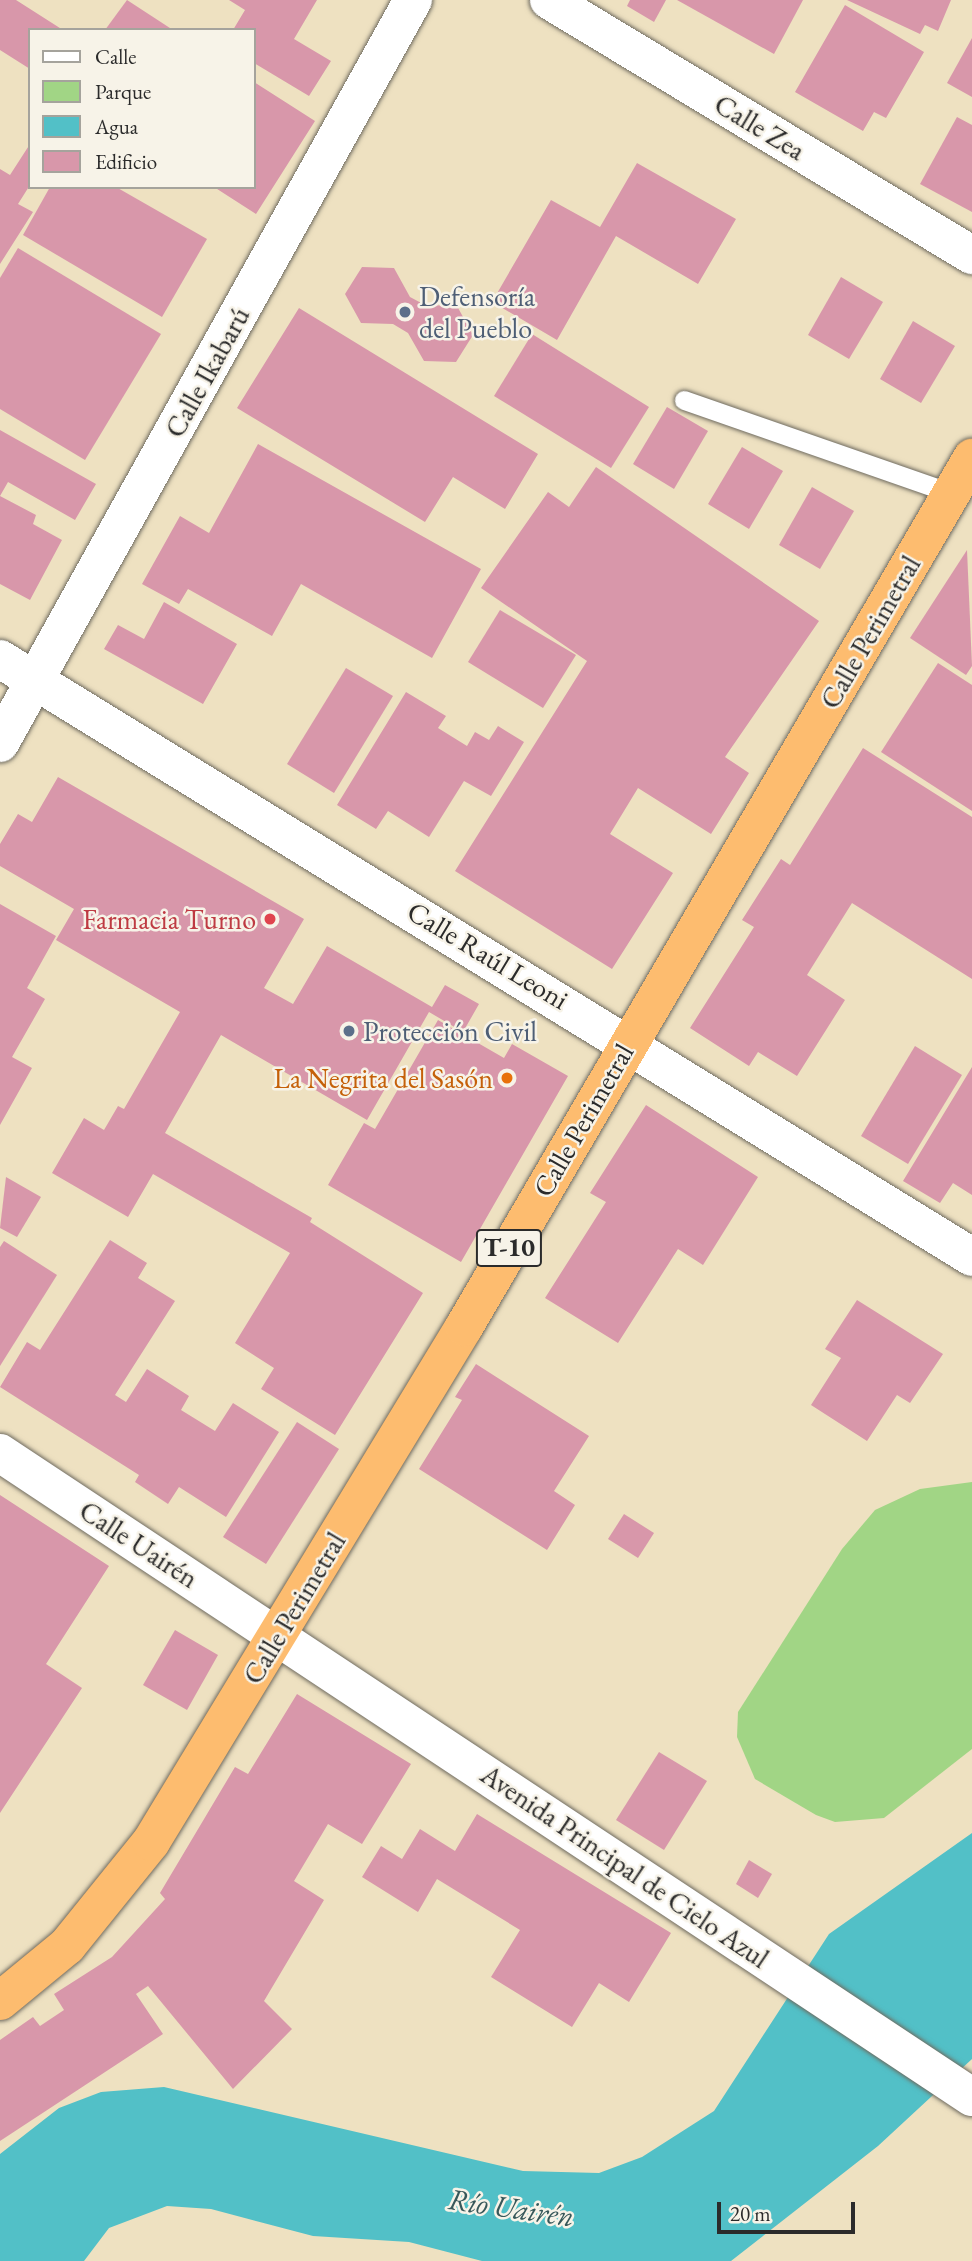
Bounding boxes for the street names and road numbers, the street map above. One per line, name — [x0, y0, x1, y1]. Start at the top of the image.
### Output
street label: Calle Zea — [708, 87, 812, 167]
street label: Calle Ikabarú — [157, 301, 257, 443]
street label: Calle Perimetral — [813, 550, 927, 714]
street label: Calle Raúl Leoni — [401, 894, 575, 1016]
street label: Calle Perimetral — [526, 1038, 640, 1202]
road number: T-10 — [476, 1226, 542, 1270]
street label: Calle Uairén — [73, 1493, 205, 1595]
street label: Calle Perimetral — [236, 1526, 352, 1690]
street label: Avenida Principal de Cielo Azul — [475, 1757, 775, 1975]

